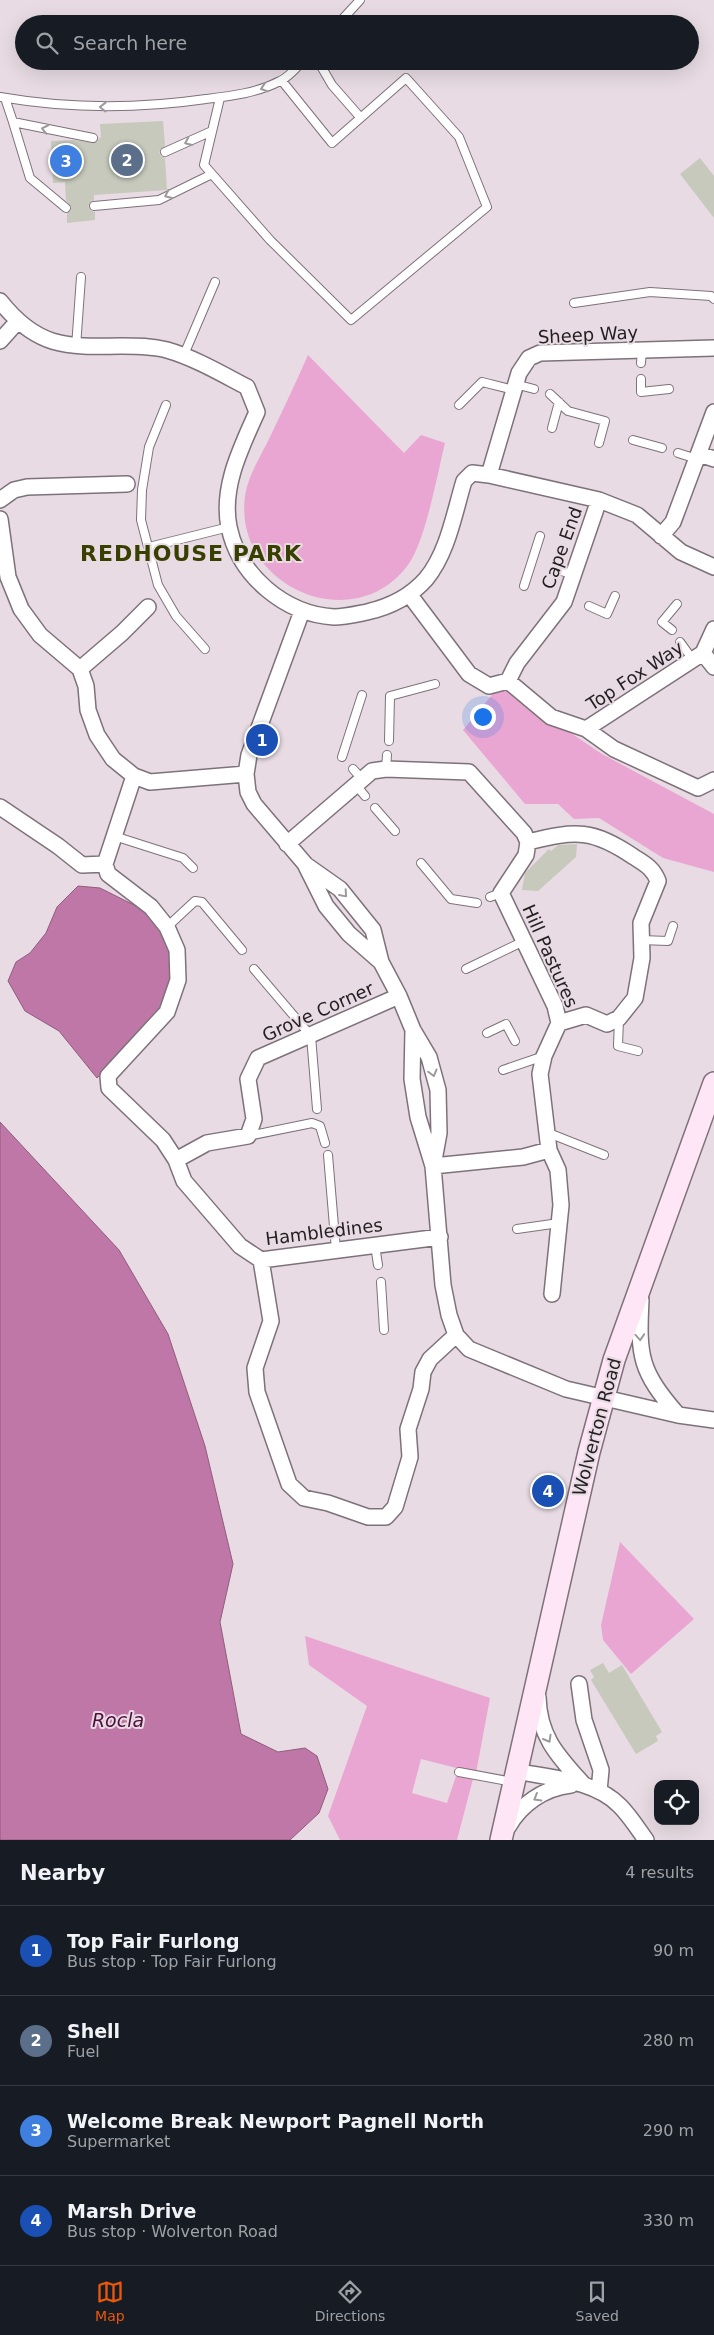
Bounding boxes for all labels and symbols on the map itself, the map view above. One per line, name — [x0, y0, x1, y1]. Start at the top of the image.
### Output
one-way arrow — [260, 82, 268, 92]
one-way arrow — [99, 102, 106, 112]
one-way arrow — [41, 124, 49, 134]
one-way arrow — [185, 135, 194, 145]
pin: 2 — [111, 141, 143, 179]
pin: 3 — [50, 142, 82, 180]
one-way arrow — [164, 189, 173, 200]
street label: Sheep Way — [537, 321, 639, 348]
street label: Cape End — [537, 504, 586, 592]
district label: REDHOUSE PARK — [80, 541, 302, 566]
street label: Top Fox Way — [582, 636, 687, 715]
your location — [470, 704, 496, 730]
pin: 1 — [246, 721, 278, 759]
one-way arrow — [338, 889, 347, 898]
street label: Hill Pastures — [518, 901, 583, 1011]
street label: Grove Corner — [259, 977, 377, 1046]
one-way arrow — [428, 1069, 438, 1077]
street label: Hambledines — [264, 1214, 384, 1249]
one-way arrow — [635, 1333, 646, 1341]
street label: Wolverton Road — [568, 1355, 625, 1498]
pin: 4 — [532, 1472, 564, 1510]
water label: Rocla — [92, 1709, 144, 1731]
one-way arrow — [541, 1734, 551, 1743]
one-way arrow — [533, 1791, 542, 1801]

